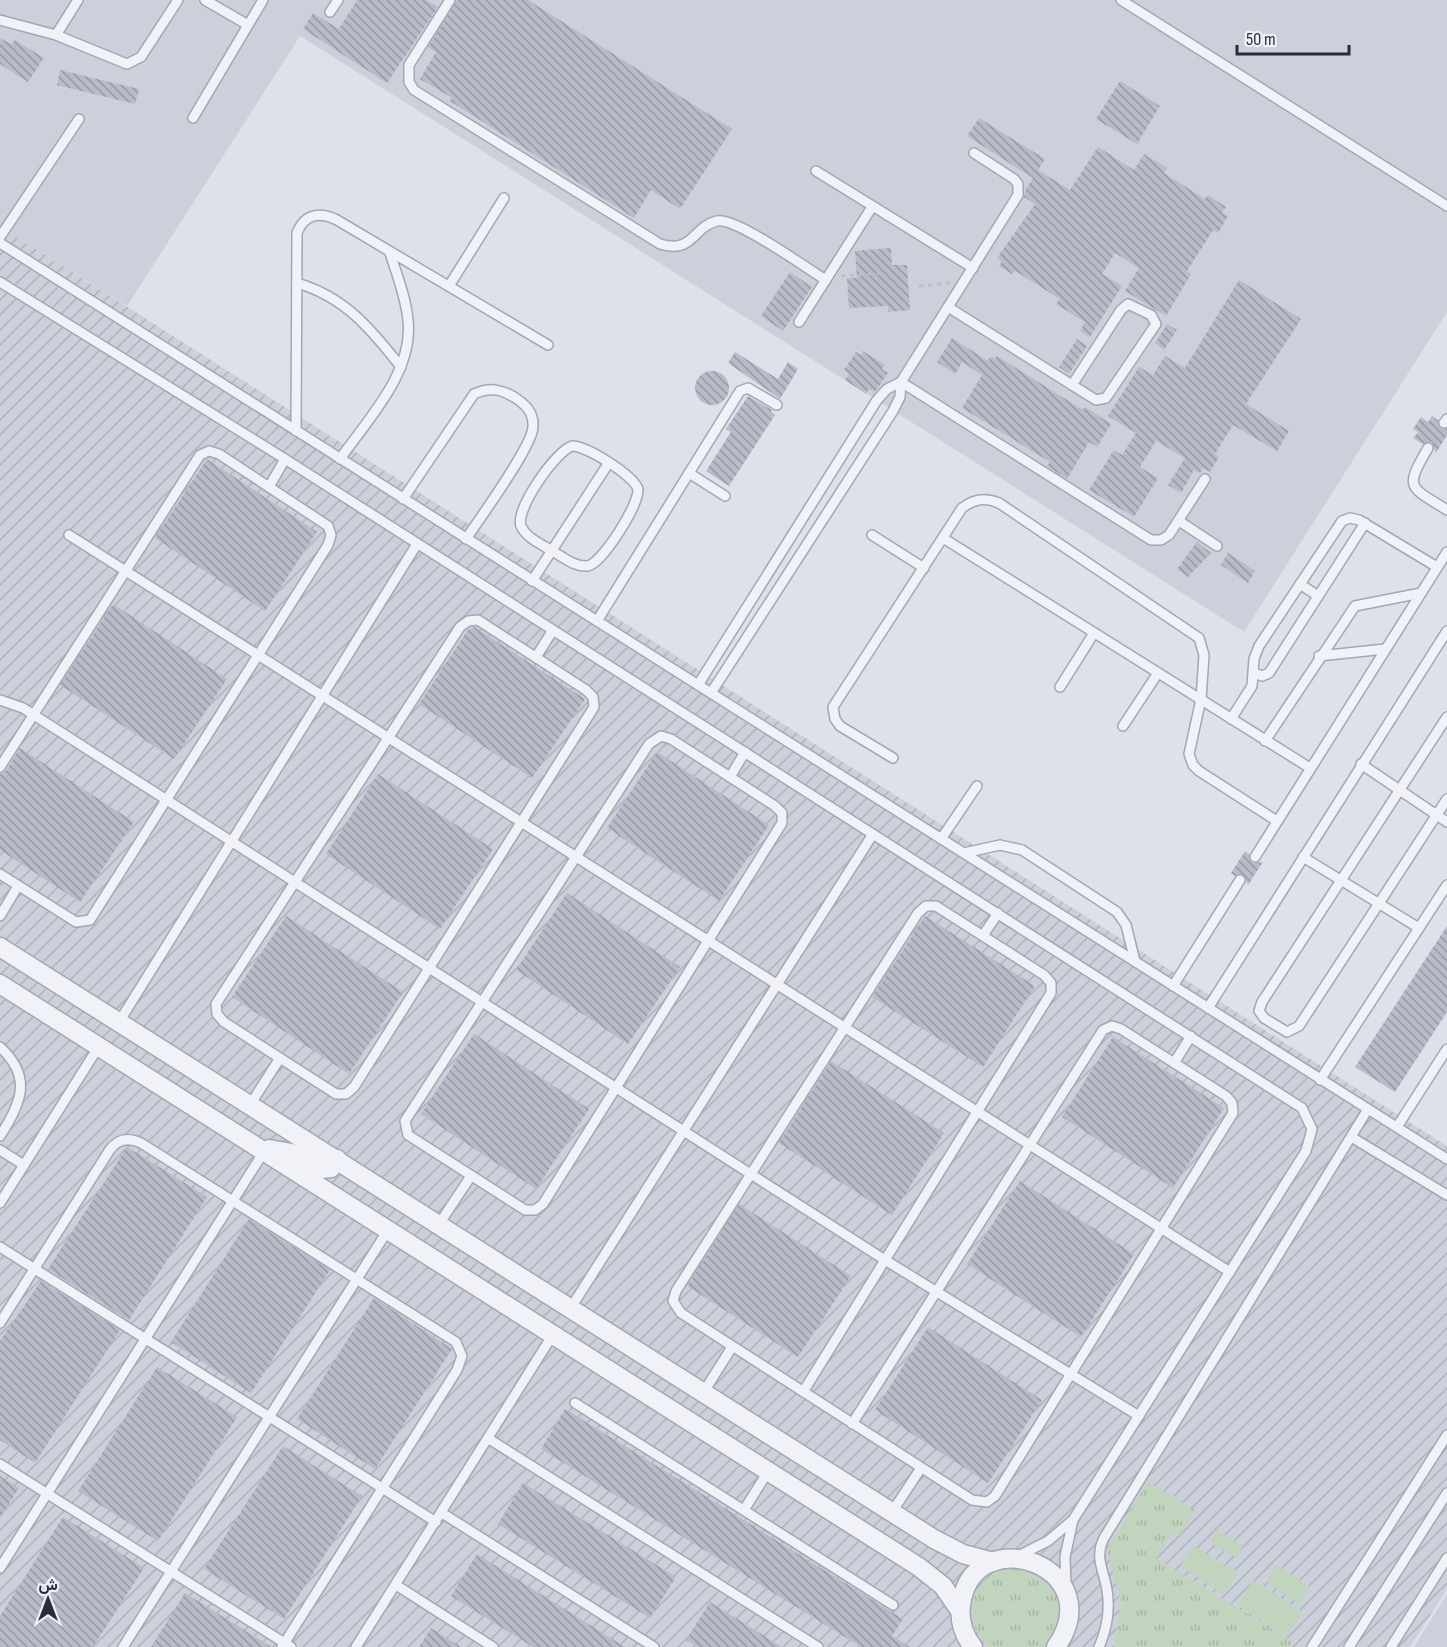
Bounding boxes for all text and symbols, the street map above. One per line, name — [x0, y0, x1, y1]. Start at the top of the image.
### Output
scale bar — [1237, 18, 1350, 56]
text: 50 m — [1246, 29, 1276, 50]
north arrow — [18, 1569, 78, 1629]
text: ش — [38, 1576, 58, 1595]

